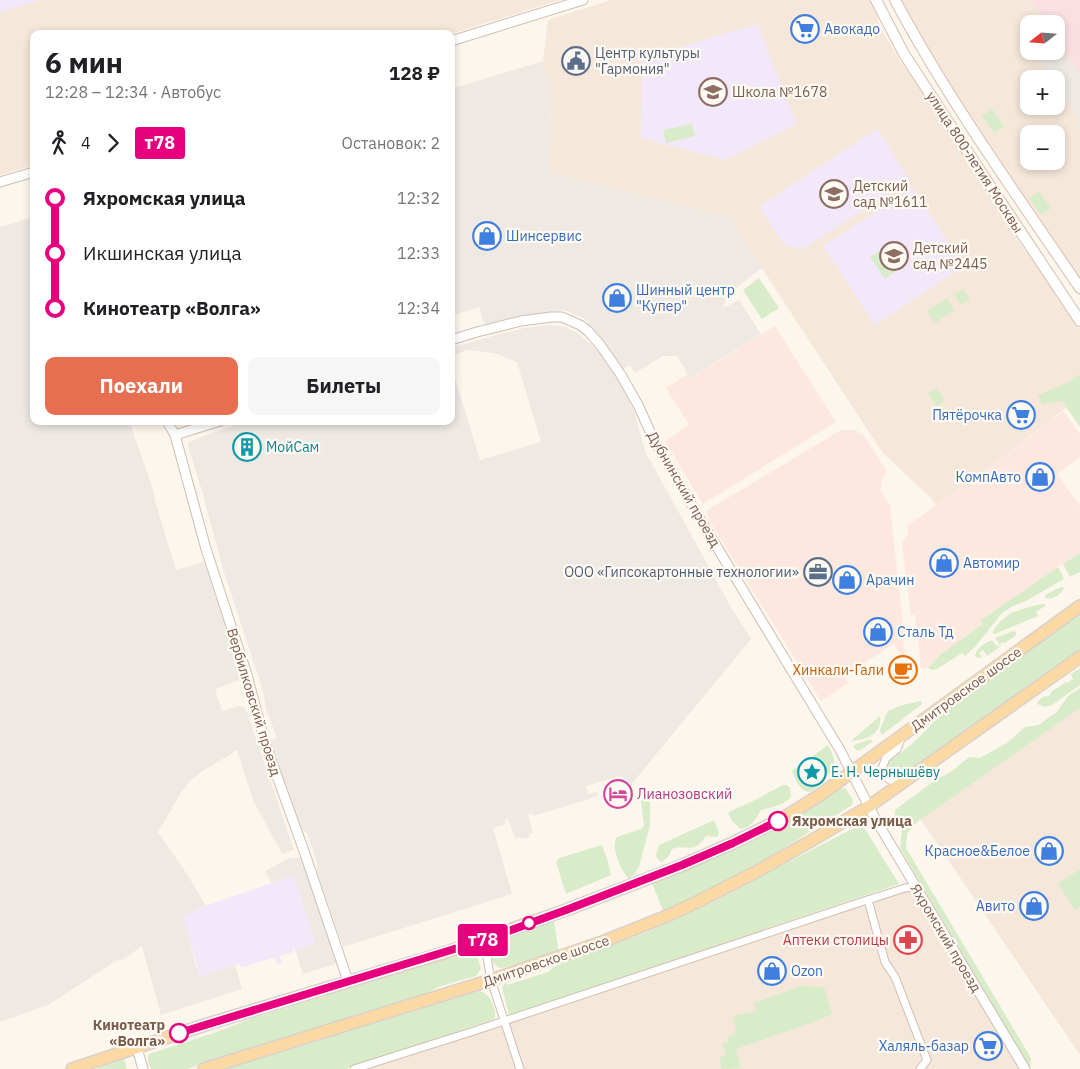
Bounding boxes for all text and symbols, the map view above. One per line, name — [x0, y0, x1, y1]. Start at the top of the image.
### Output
supermarket icon: Авокадо — [790, 14, 820, 44]
north arrow — [1020, 15, 1065, 60]
map controls — [1020, 15, 1065, 170]
place label: Авокадо — [824, 20, 880, 38]
text: 6 мин — [45, 44, 123, 81]
place label: Центр культуры "Гармония" — [595, 44, 700, 78]
public building icon: Центр культуры "Гармония" — [561, 46, 591, 76]
text: 128 ₽ — [389, 61, 440, 85]
button: + — [1020, 70, 1065, 115]
school or university icon: Школа №1678 — [698, 77, 728, 107]
text: 12:28 – 12:34 · Автобус — [45, 82, 221, 102]
place label: Школа №1678 — [732, 83, 827, 101]
street label: улица 800-летия Москвы — [922, 88, 1028, 236]
button: − — [1020, 125, 1065, 170]
icon: walk — [45, 129, 73, 157]
icon: forward — [99, 129, 127, 157]
text: т78 — [145, 131, 175, 154]
text: 4 — [81, 133, 91, 153]
text: Остановок: 2 — [342, 133, 440, 153]
place label: Детский сад №1611 — [853, 177, 927, 211]
school or university icon: Детский сад №1611 — [819, 179, 849, 209]
text: Яхромская улица — [83, 186, 246, 210]
text: 12:32 — [397, 188, 440, 208]
shop icon: Шинсервис — [472, 221, 502, 251]
place label: Шинсервис — [506, 227, 582, 245]
place label: Детский сад №2445 — [913, 239, 987, 273]
text: Икшинская улица — [83, 241, 242, 265]
school or university icon: Детский сад №2445 — [879, 241, 909, 271]
text: 12:33 — [397, 243, 440, 263]
place label: Шинный центр "Купер" — [636, 281, 735, 315]
shop icon: Шинный центр "Купер" — [602, 283, 632, 313]
text: Кинотеатр «Волга» — [83, 296, 261, 320]
text: 12:34 — [397, 298, 440, 318]
button: Поехали — [45, 357, 238, 415]
button: Билеты — [248, 357, 440, 415]
supermarket icon: Пятёрочка — [1006, 400, 1036, 430]
place label: Пятёрочка — [932, 406, 1003, 424]
street label: Дубнинский проезд — [643, 428, 725, 550]
building icon: МойСам — [232, 432, 262, 462]
place label: МойСам — [266, 438, 319, 456]
shop icon: КомпАвто — [1025, 462, 1055, 492]
place label: КомпАвто — [956, 468, 1021, 486]
shop icon: Автомир — [929, 548, 959, 578]
place label: Автомир — [963, 554, 1020, 572]
office icon: ООО «Гипсокартонные технологии» — [803, 557, 833, 587]
place label: ООО «Гипсокартонные технологии» — [564, 563, 799, 581]
shop icon: Арачин — [832, 565, 862, 595]
place label: Арачин — [866, 571, 914, 589]
shop icon: Сталь Тд — [863, 617, 893, 647]
place label: Сталь Тд — [897, 623, 954, 641]
street label: Вербилковский проезд — [223, 626, 285, 778]
street label: Дмитровское шоссе — [907, 643, 1025, 735]
cafe icon: Хинкали-Гали — [888, 655, 918, 685]
place label: Хинкали-Гали — [793, 661, 884, 679]
place icon: Е. Н. Чернышёву — [797, 757, 827, 787]
place label: Е. Н. Чернышёву — [831, 763, 940, 781]
hotel icon: Лианозовский — [603, 779, 633, 809]
place label: Лианозовский — [637, 785, 732, 803]
marker: Яхромская улица — [768, 811, 788, 831]
place label: Яхромская улица — [792, 812, 912, 830]
shop icon: Красное&Белое — [1034, 836, 1064, 866]
place label: Красное&Белое — [925, 842, 1030, 860]
street label: Яхромский проезд — [907, 881, 985, 995]
shop icon: Авито — [1019, 891, 1049, 921]
place label: Авито — [976, 897, 1015, 915]
unlabelled marker — [522, 916, 536, 930]
line badge: т78 — [454, 924, 512, 956]
pharmacy icon: Аптеки столицы — [893, 925, 923, 955]
text: т78 — [468, 928, 498, 951]
street label: Дмитровское шоссе — [480, 931, 612, 991]
place label: Аптеки столицы — [783, 931, 889, 949]
shop icon: Ozon — [757, 956, 787, 986]
place label: Ozon — [791, 962, 823, 980]
place label: Кинотеатр «Волга» — [93, 1016, 165, 1050]
marker: Кинотеатр «Волга» — [169, 1023, 189, 1043]
supermarket icon: Халяль-базар — [973, 1031, 1003, 1061]
place label: Халяль-базар — [879, 1037, 969, 1055]

